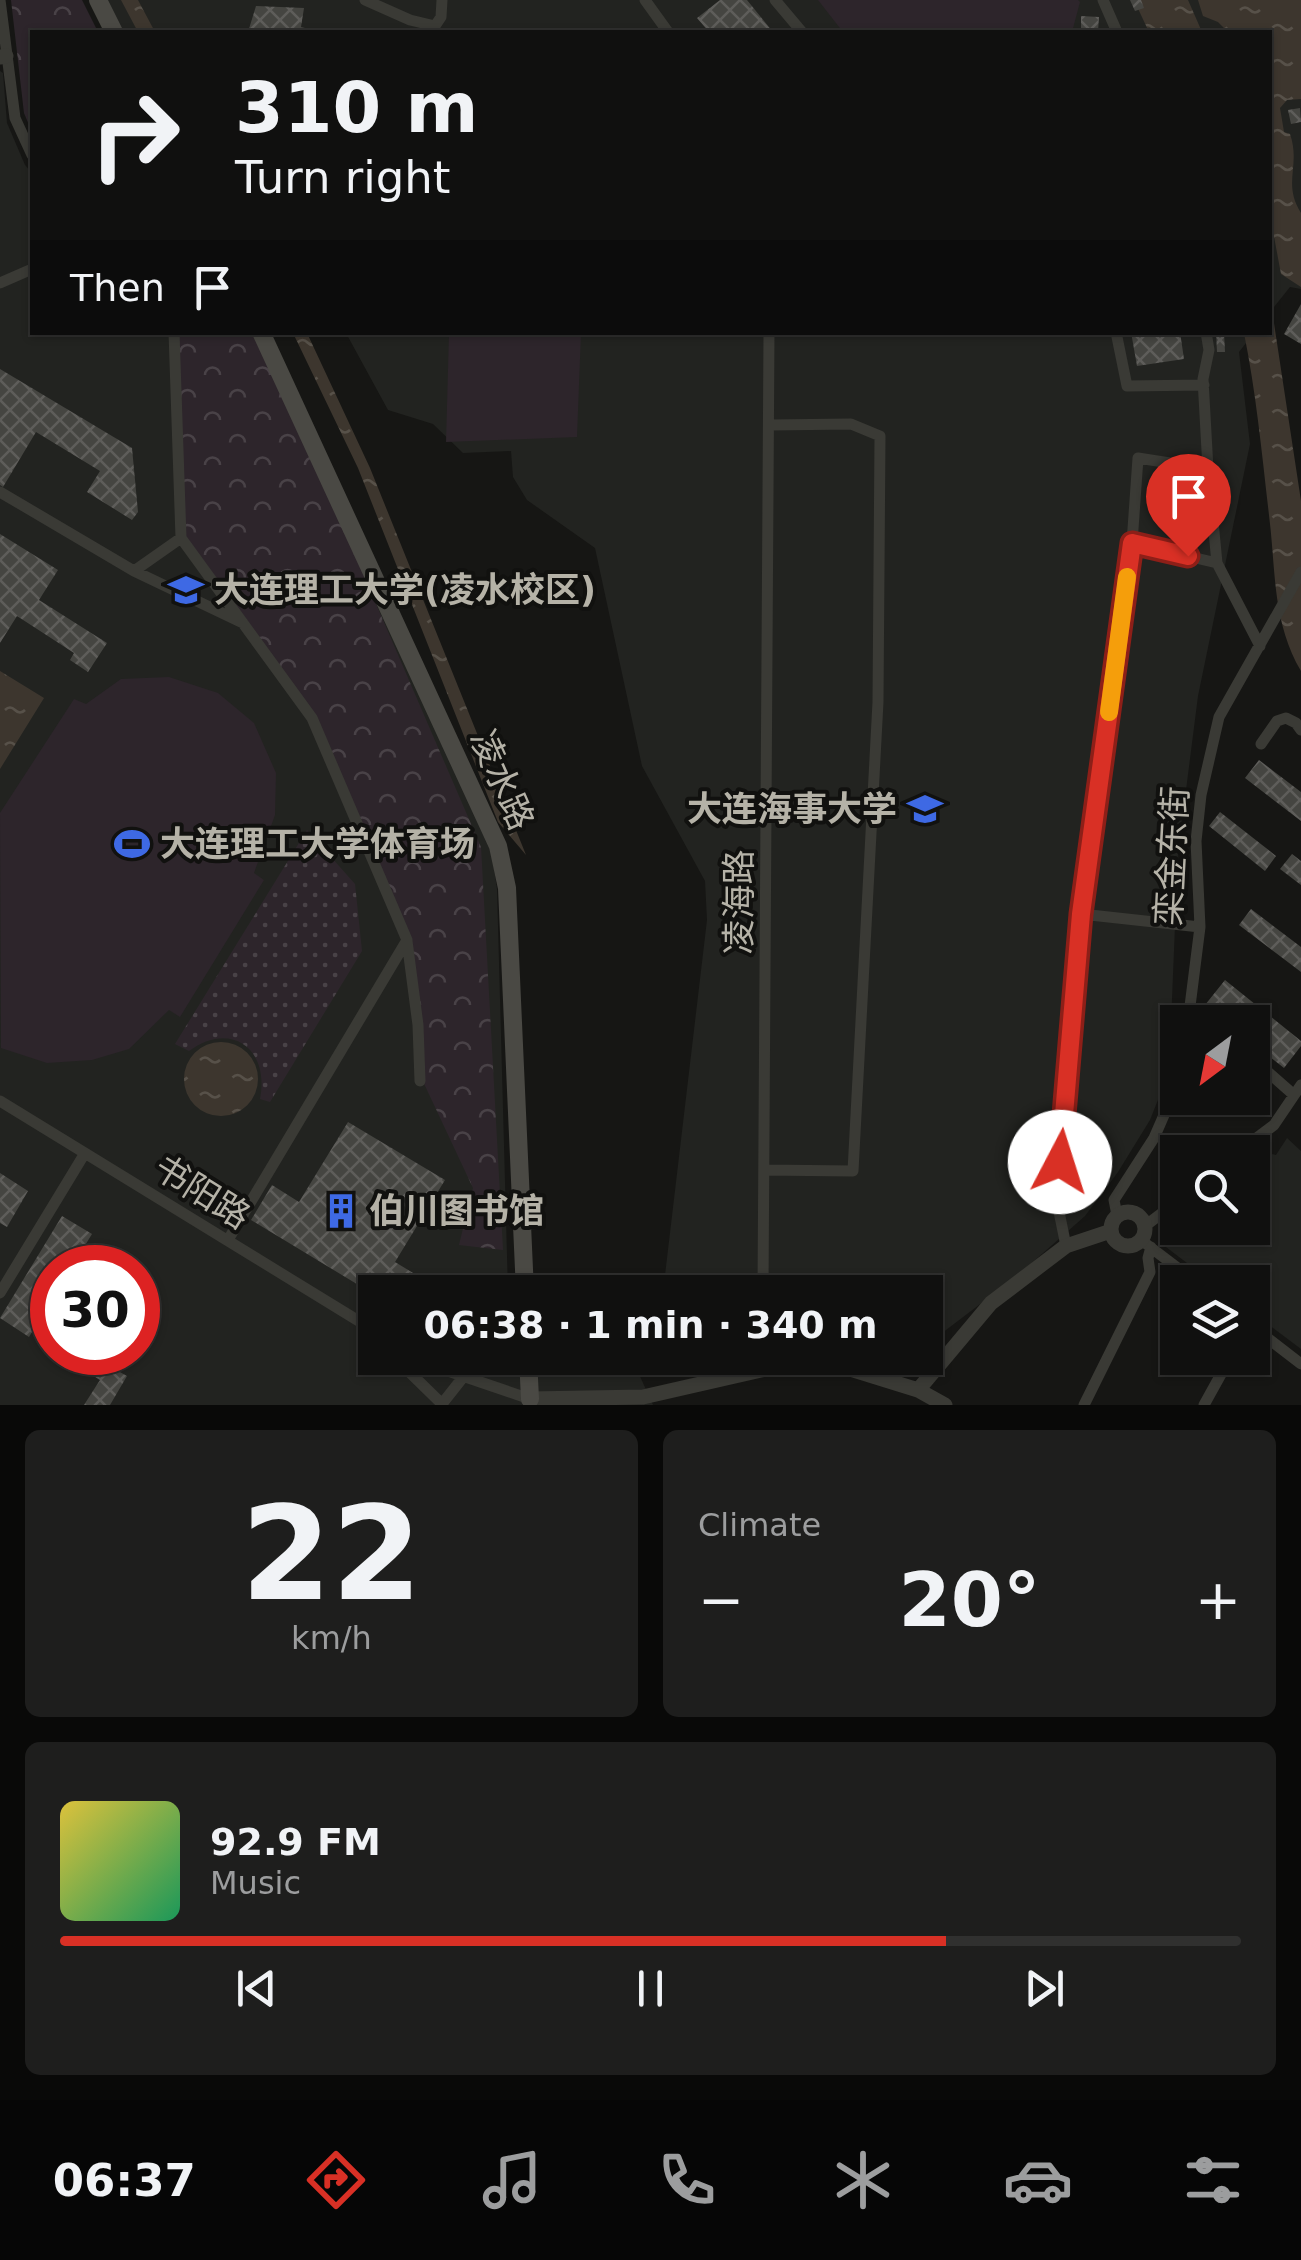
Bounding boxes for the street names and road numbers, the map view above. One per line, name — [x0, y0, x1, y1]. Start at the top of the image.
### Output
street label: 凌水路 — [462, 724, 542, 836]
street label: 栾金东街 — [1148, 785, 1196, 927]
street label: 凌海路 — [719, 849, 759, 955]
street label: 书阳路 — [147, 1147, 257, 1237]

